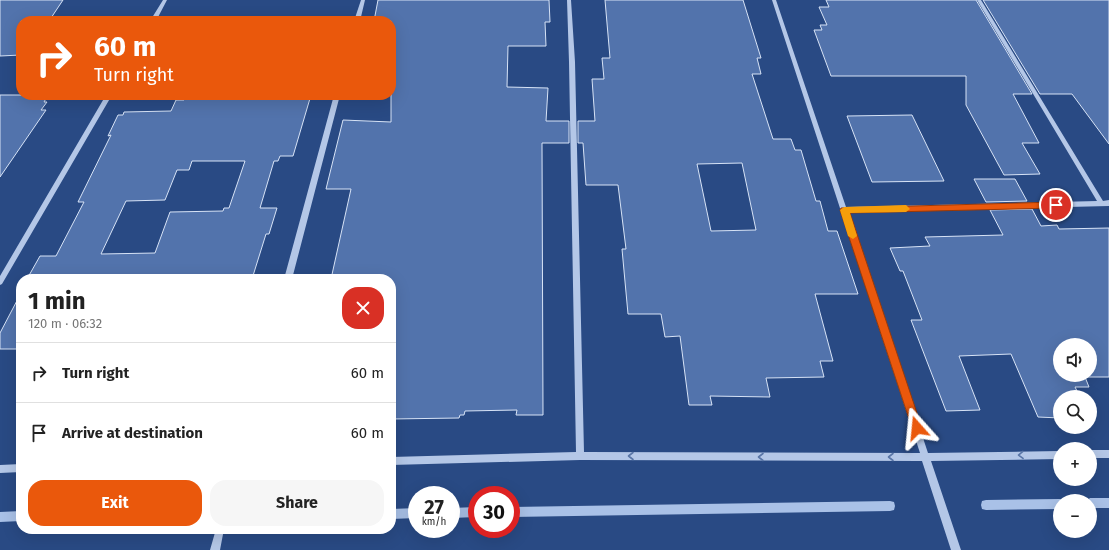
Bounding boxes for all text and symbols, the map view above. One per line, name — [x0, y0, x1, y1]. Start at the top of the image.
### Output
text: 60 m — [94, 30, 156, 63]
icon: right — [28, 32, 80, 84]
text: Turn right — [94, 64, 174, 86]
pin — [1039, 188, 1073, 222]
icon: arrive — [1045, 194, 1067, 216]
text: 1 min — [28, 287, 86, 315]
button: close — [342, 287, 384, 329]
text: 120 m · 06:32 — [28, 316, 102, 331]
map controls — [1053, 338, 1097, 538]
button: sound — [1053, 338, 1097, 382]
icon: right — [28, 362, 50, 384]
text: Turn right — [62, 364, 129, 382]
text: 60 m — [351, 364, 384, 382]
button: search — [1053, 390, 1097, 434]
position arrow — [896, 407, 938, 449]
icon: arrive — [28, 422, 50, 444]
text: Arrive at destination — [62, 424, 203, 442]
text: 60 m — [351, 424, 384, 442]
button: + — [1053, 442, 1097, 486]
one-way arrow — [1018, 451, 1024, 459]
one-way arrow — [628, 452, 634, 460]
one-way arrow — [758, 453, 764, 461]
one-way arrow — [888, 453, 894, 461]
button: Exit — [28, 480, 202, 526]
button: Share — [210, 480, 384, 526]
speed limit sign: 30 — [468, 486, 520, 538]
button: − — [1053, 494, 1097, 538]
text: 27 — [424, 495, 444, 519]
text: km/h — [422, 516, 446, 528]

